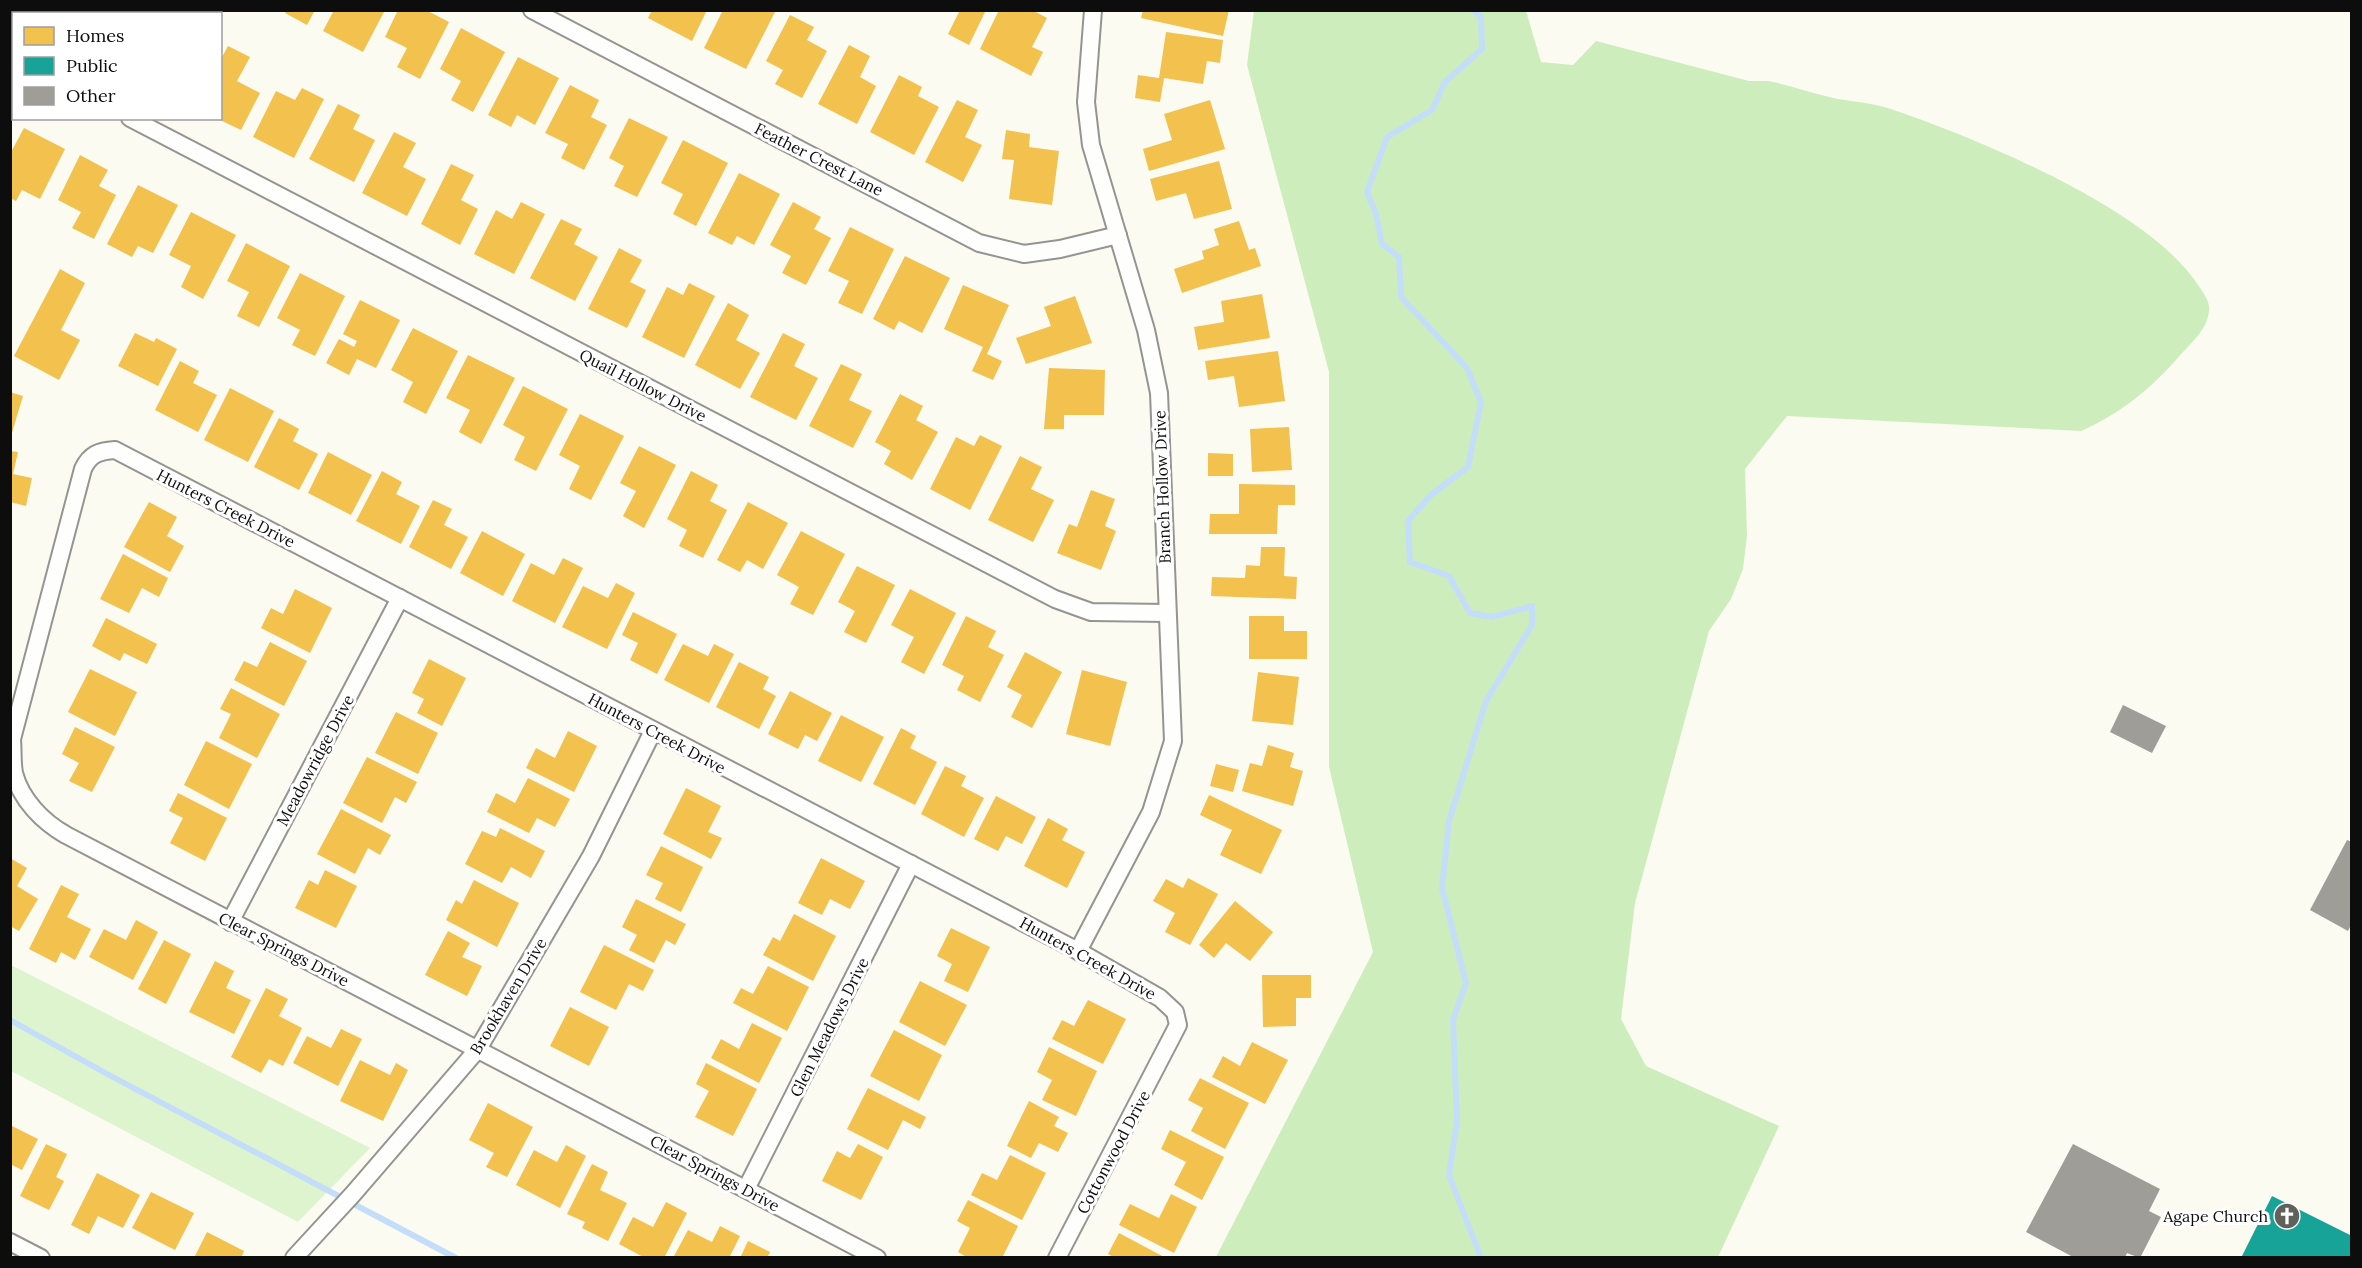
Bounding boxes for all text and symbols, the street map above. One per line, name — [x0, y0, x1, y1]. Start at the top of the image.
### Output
legend — [12, 12, 222, 120]
text: Homes — [66, 24, 124, 47]
text: Public — [66, 54, 118, 77]
text: Other — [66, 84, 116, 107]
street label: Feather Crest Lane — [751, 118, 887, 200]
street label: Quail Hollow Drive — [576, 344, 710, 426]
street label: Branch Hollow Drive — [1149, 410, 1175, 564]
street label: Hunters Creek Drive — [153, 464, 299, 552]
street label: Hunters Creek Drive — [585, 688, 729, 778]
street label: Meadowridge Drive — [272, 691, 358, 829]
street label: Clear Springs Drive — [215, 907, 353, 991]
street label: Hunters Creek Drive — [1016, 912, 1160, 1004]
street label: Brookhaven Drive — [465, 934, 551, 1058]
street label: Glen Meadows Drive — [785, 954, 873, 1100]
street label: Cottonwood Drive — [1072, 1087, 1154, 1217]
street label: Clear Springs Drive — [647, 1130, 783, 1216]
church icon: Agape Church — [2272, 1201, 2302, 1231]
place label: Agape Church — [2162, 1206, 2268, 1226]

